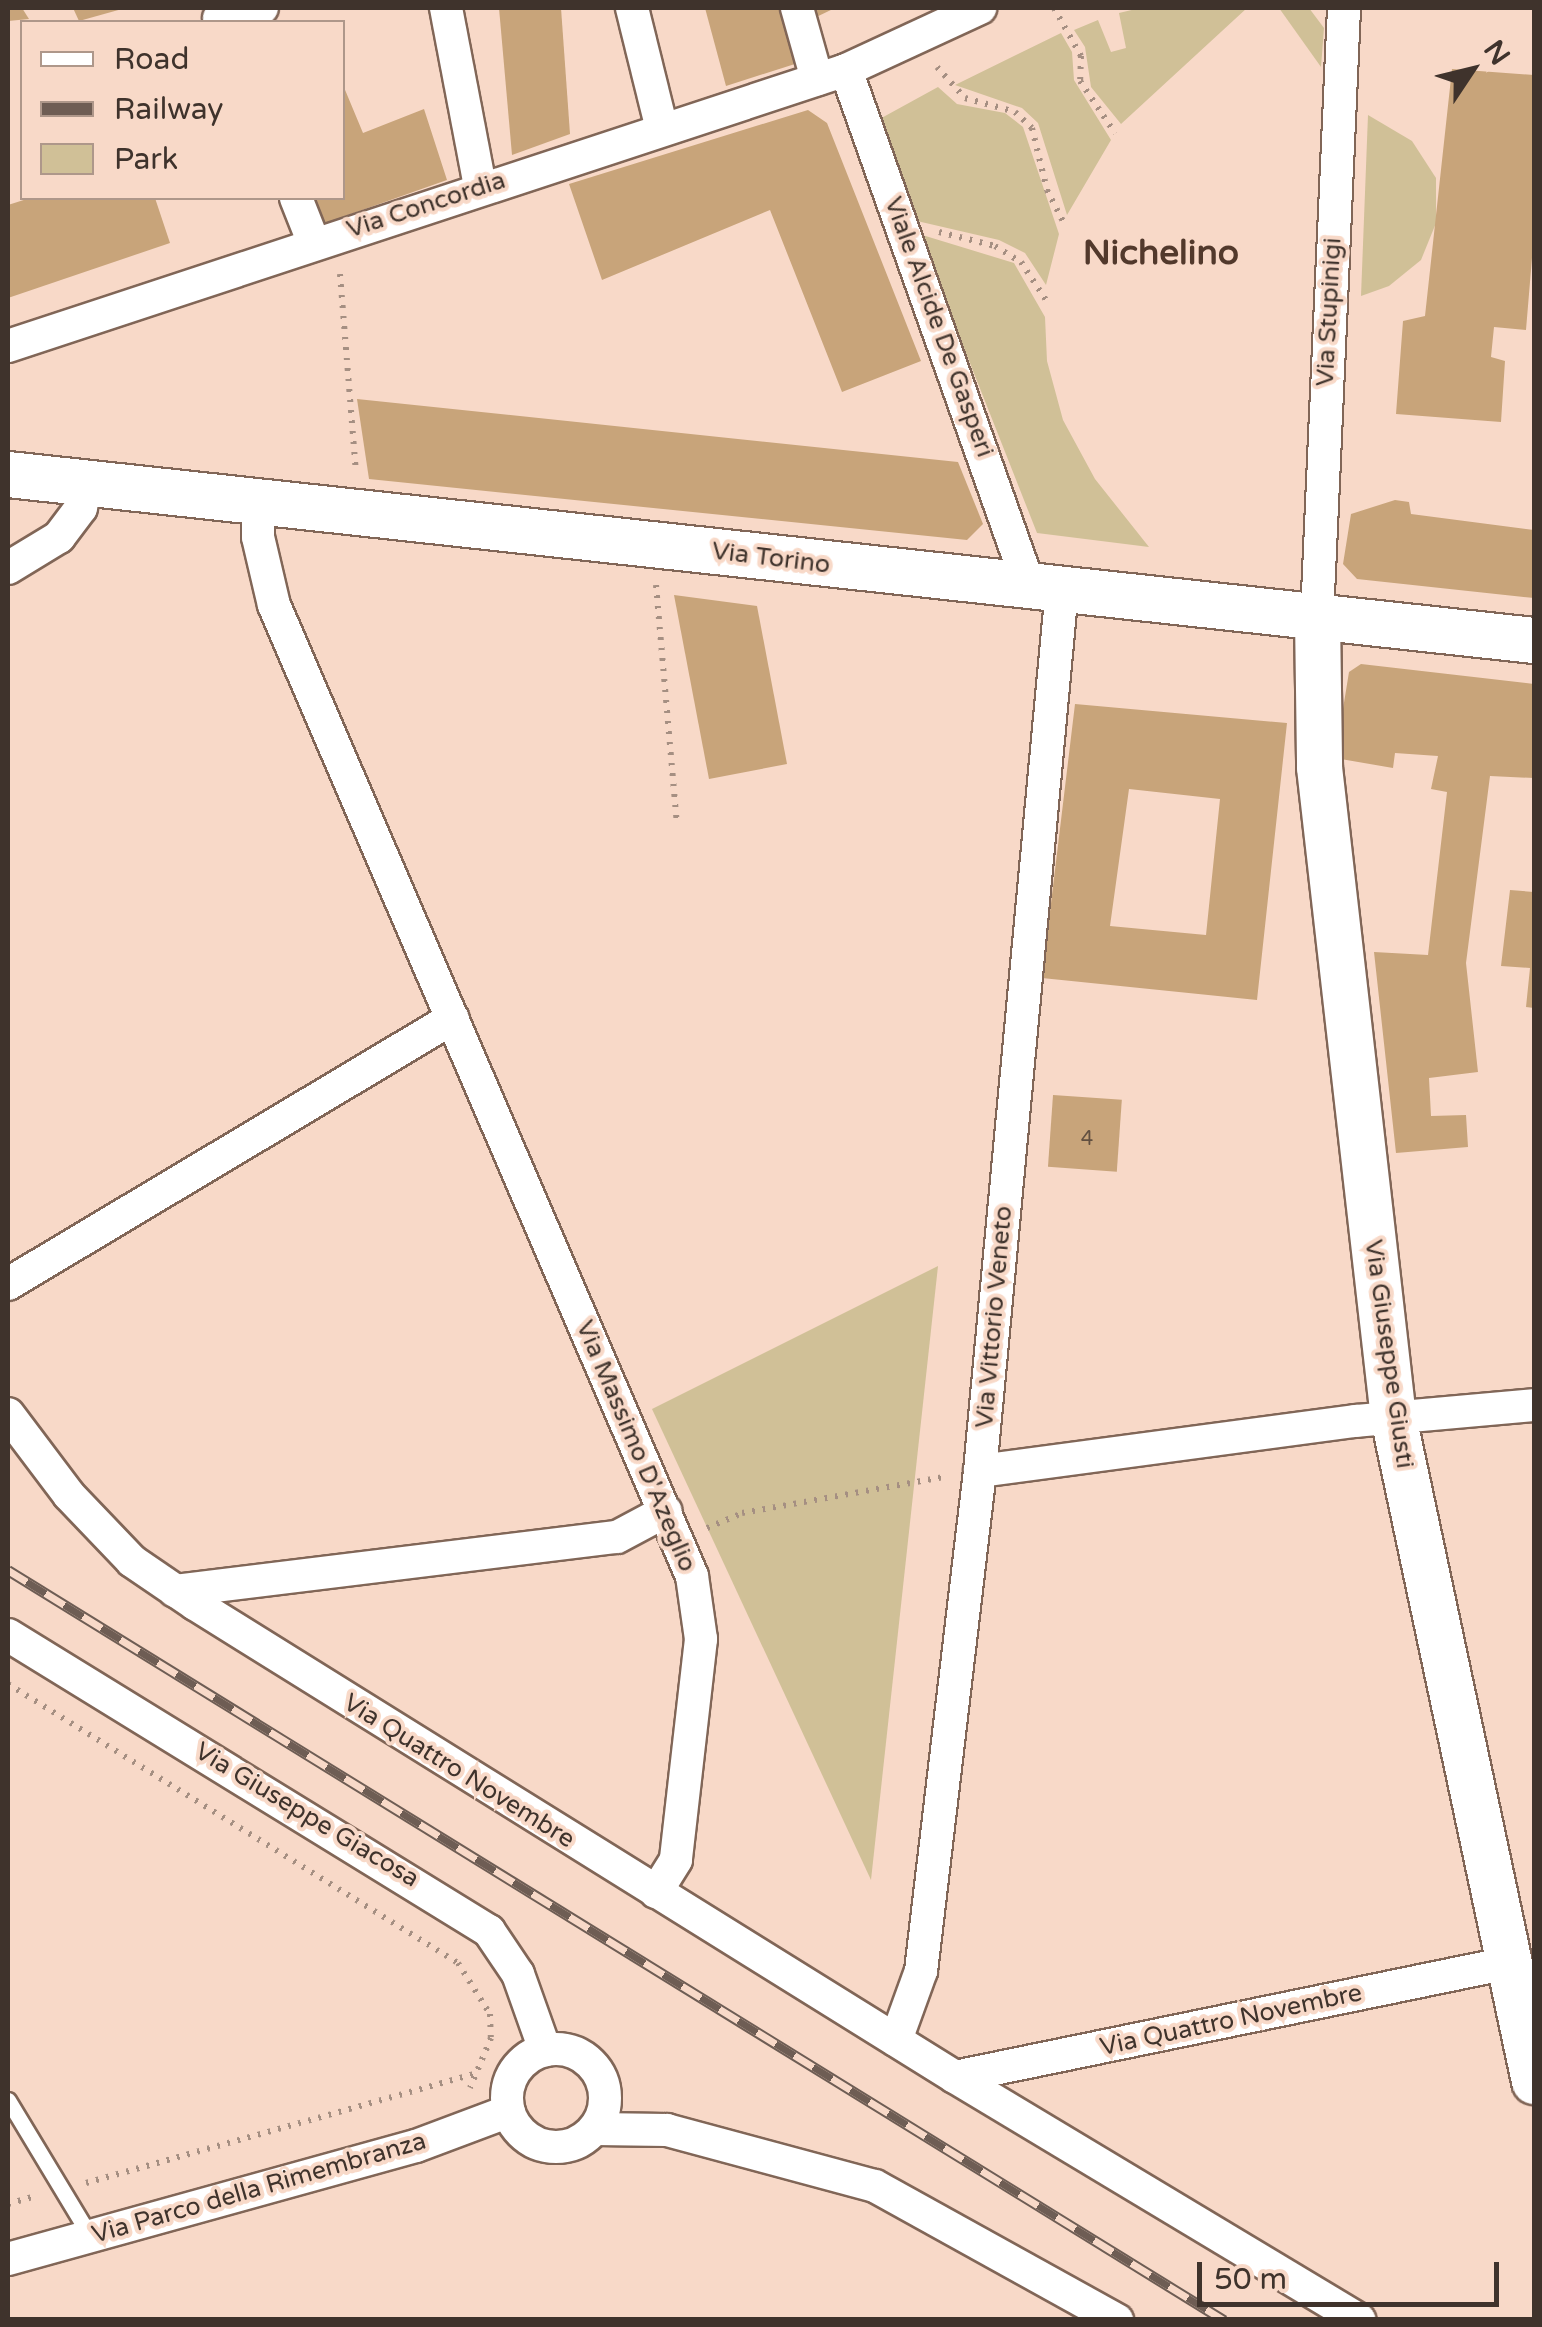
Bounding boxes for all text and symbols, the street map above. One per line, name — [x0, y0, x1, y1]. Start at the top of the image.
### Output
legend — [20, 20, 345, 200]
north arrow — [1422, 20, 1522, 120]
text: N — [1476, 34, 1517, 72]
text: Road — [114, 41, 189, 78]
text: Railway — [114, 91, 223, 128]
text: Park — [114, 141, 178, 178]
street label: Via Concordia — [343, 165, 509, 245]
street label: Viale Alcide De Gasperi — [878, 193, 1000, 461]
district label: Nichelino — [1083, 232, 1239, 274]
street label: Via Stupinigi — [1310, 237, 1348, 387]
street label: Via Torino — [710, 536, 832, 580]
house number: 4 — [1081, 1127, 1093, 1151]
street label: Via Vittorio Veneto — [969, 1205, 1019, 1429]
street label: Via Giuseppe Giusti — [1358, 1238, 1420, 1470]
street label: Via Massimo D'Azeglio — [569, 1316, 703, 1576]
street label: Via Quattro Novembre — [338, 1688, 580, 1854]
street label: Via Giuseppe Giacosa — [189, 1736, 425, 1894]
street label: Via Quattro Novembre — [1097, 1978, 1365, 2062]
street label: Via Parco della Rimembranza — [88, 2126, 430, 2250]
scale bar — [1202, 2242, 1504, 2304]
text: 50 m — [1214, 2261, 1287, 2298]

